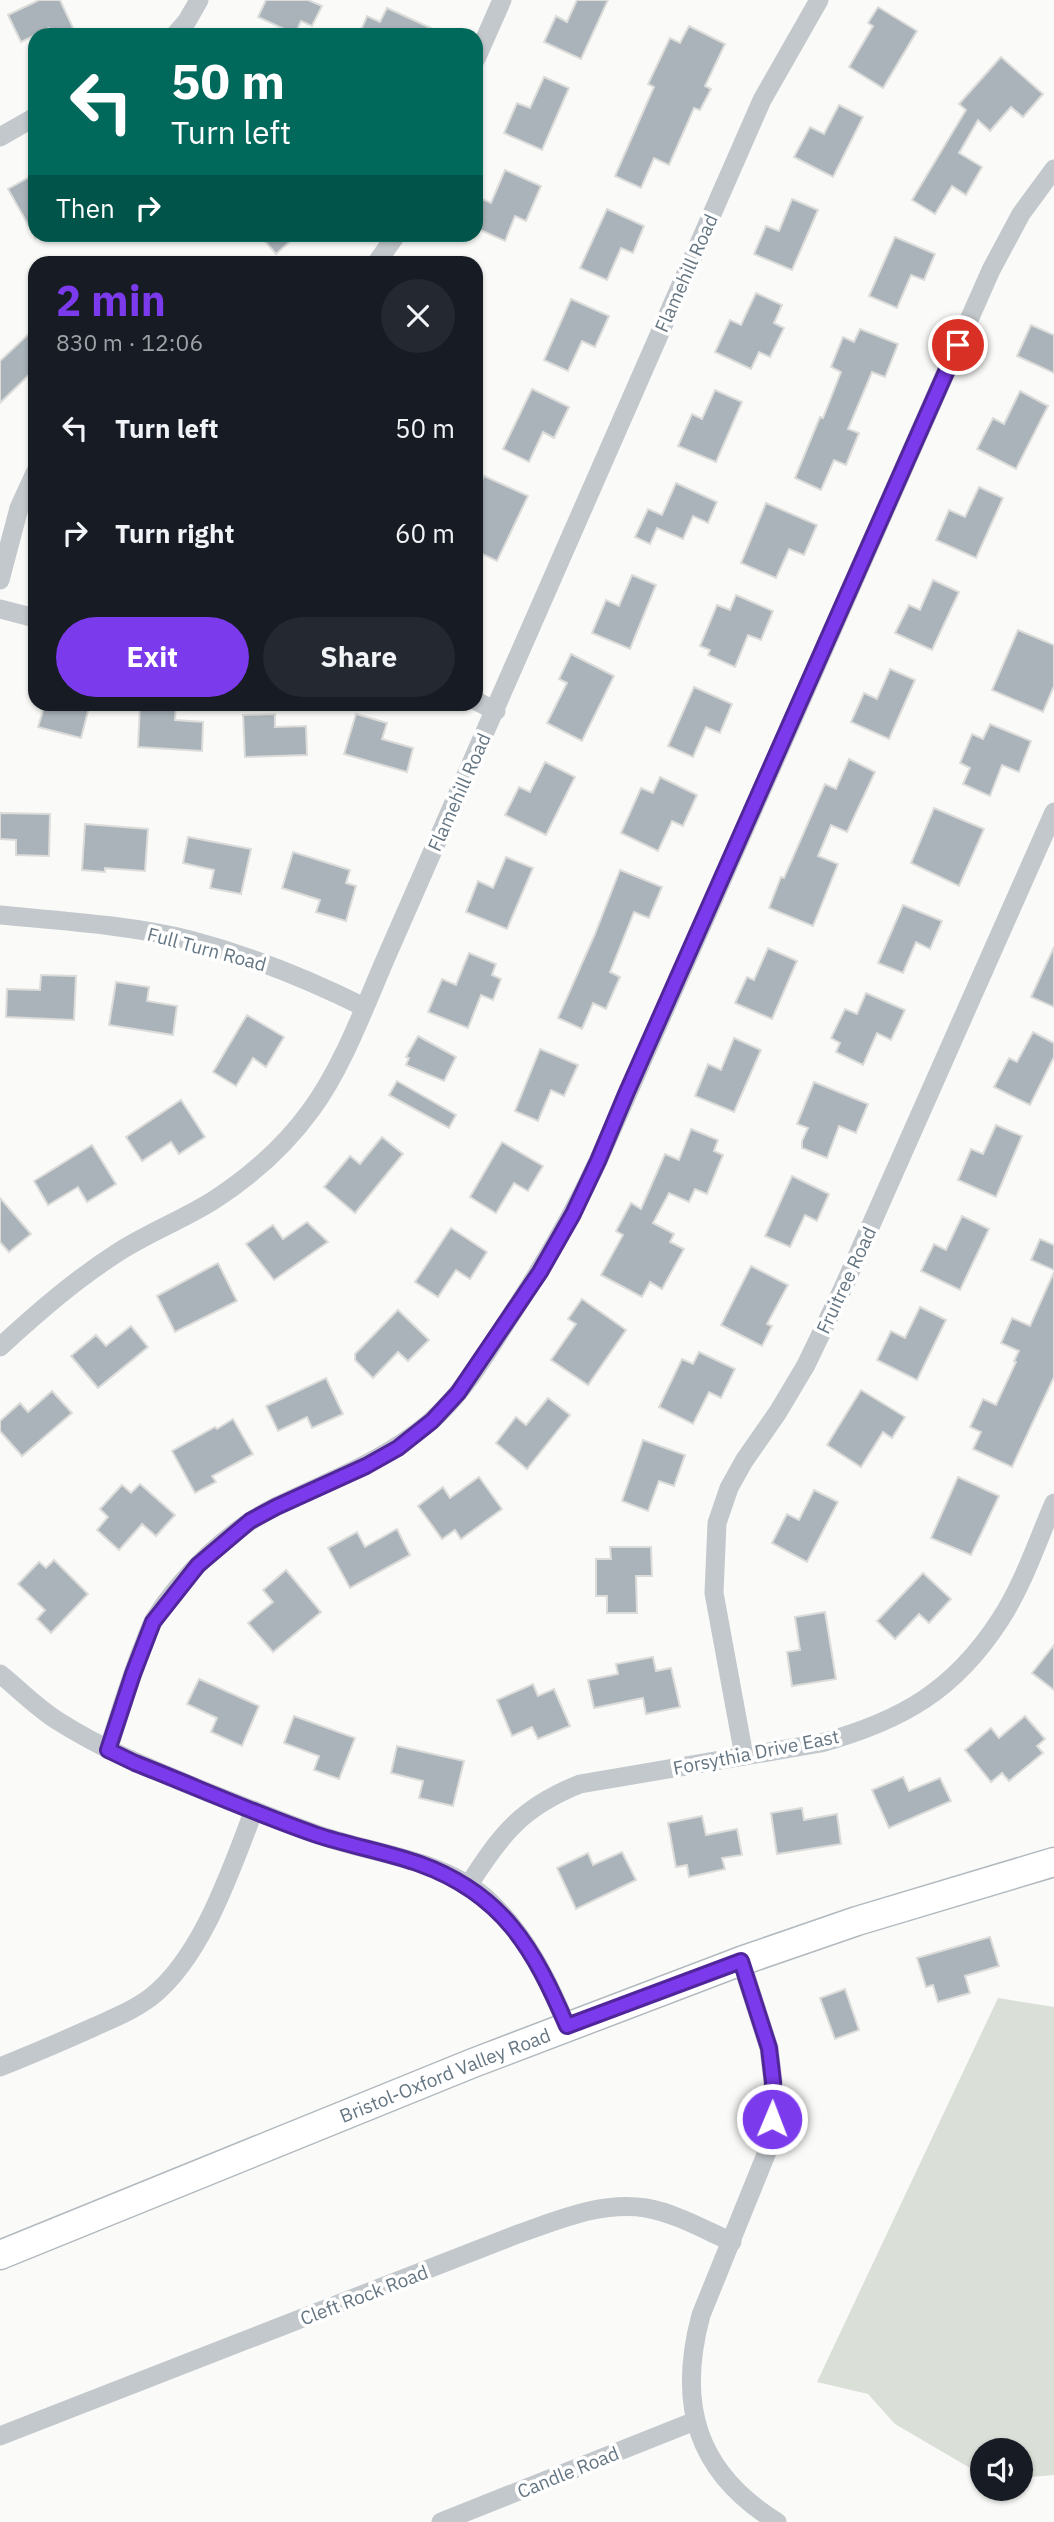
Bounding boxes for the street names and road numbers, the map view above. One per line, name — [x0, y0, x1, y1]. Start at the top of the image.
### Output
street label: Flamehill Road — [649, 210, 723, 336]
street label: Flamehill Road — [422, 729, 496, 855]
street label: Full Turn Road — [145, 922, 269, 976]
street label: Fruitree Road — [811, 1223, 881, 1337]
street label: Forsythia Drive East — [671, 1724, 841, 1780]
street label: Bristol-Oxford Valley Road — [336, 2023, 554, 2128]
street label: Cleft Rock Road — [297, 2260, 431, 2330]
street label: Candle Road — [514, 2441, 622, 2503]

